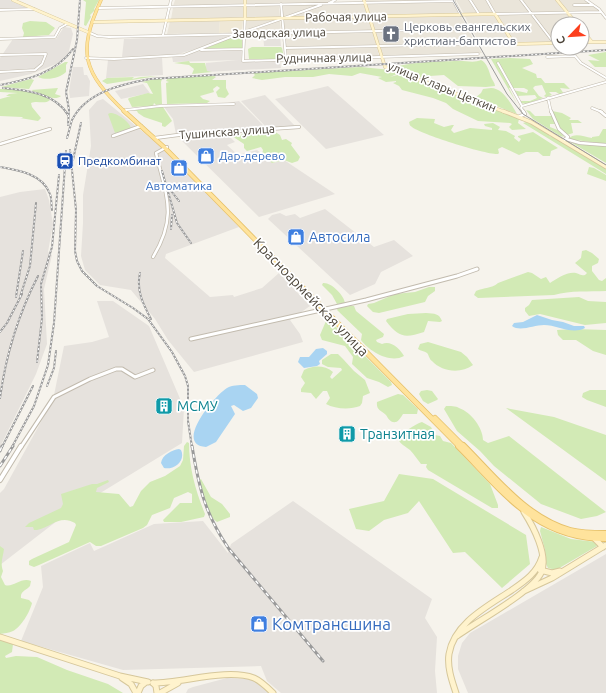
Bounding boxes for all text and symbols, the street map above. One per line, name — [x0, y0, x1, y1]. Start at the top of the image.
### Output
street label: Рабочая улица — [305, 9, 387, 24]
north arrow — [550, 16, 590, 56]
place label: Церковь евангельских христиан-баптистов — [404, 20, 531, 47]
church icon: Церковь евангельских христиан-баптистов — [381, 24, 401, 44]
street label: Заводская улица — [232, 25, 326, 40]
text: С — [554, 35, 568, 46]
street label: Рудничная улица — [276, 50, 372, 65]
street label: улица Клары Цеткин — [386, 59, 498, 114]
street label: Тушинская улица — [179, 122, 275, 141]
shop icon: Дар-дерево — [196, 146, 216, 166]
place label: Дар-дерево — [219, 149, 285, 162]
station icon: Предкомбинат — [55, 151, 75, 171]
place label: Предкомбинат — [78, 154, 162, 167]
shop icon: Автоматика — [169, 158, 189, 178]
place label: Автоматика — [146, 179, 212, 192]
shop icon: Автосила — [286, 227, 306, 247]
place label: Автосила — [309, 229, 370, 245]
street label: Красноармейская улица — [250, 234, 372, 360]
building icon: МСМУ — [154, 396, 174, 416]
place label: МСМУ — [177, 398, 218, 414]
building icon: Транзитная — [337, 424, 357, 444]
place label: Транзитная — [360, 426, 435, 442]
shop icon: Комтрансшина — [249, 614, 269, 634]
place label: Комтрансшина — [272, 614, 391, 633]

